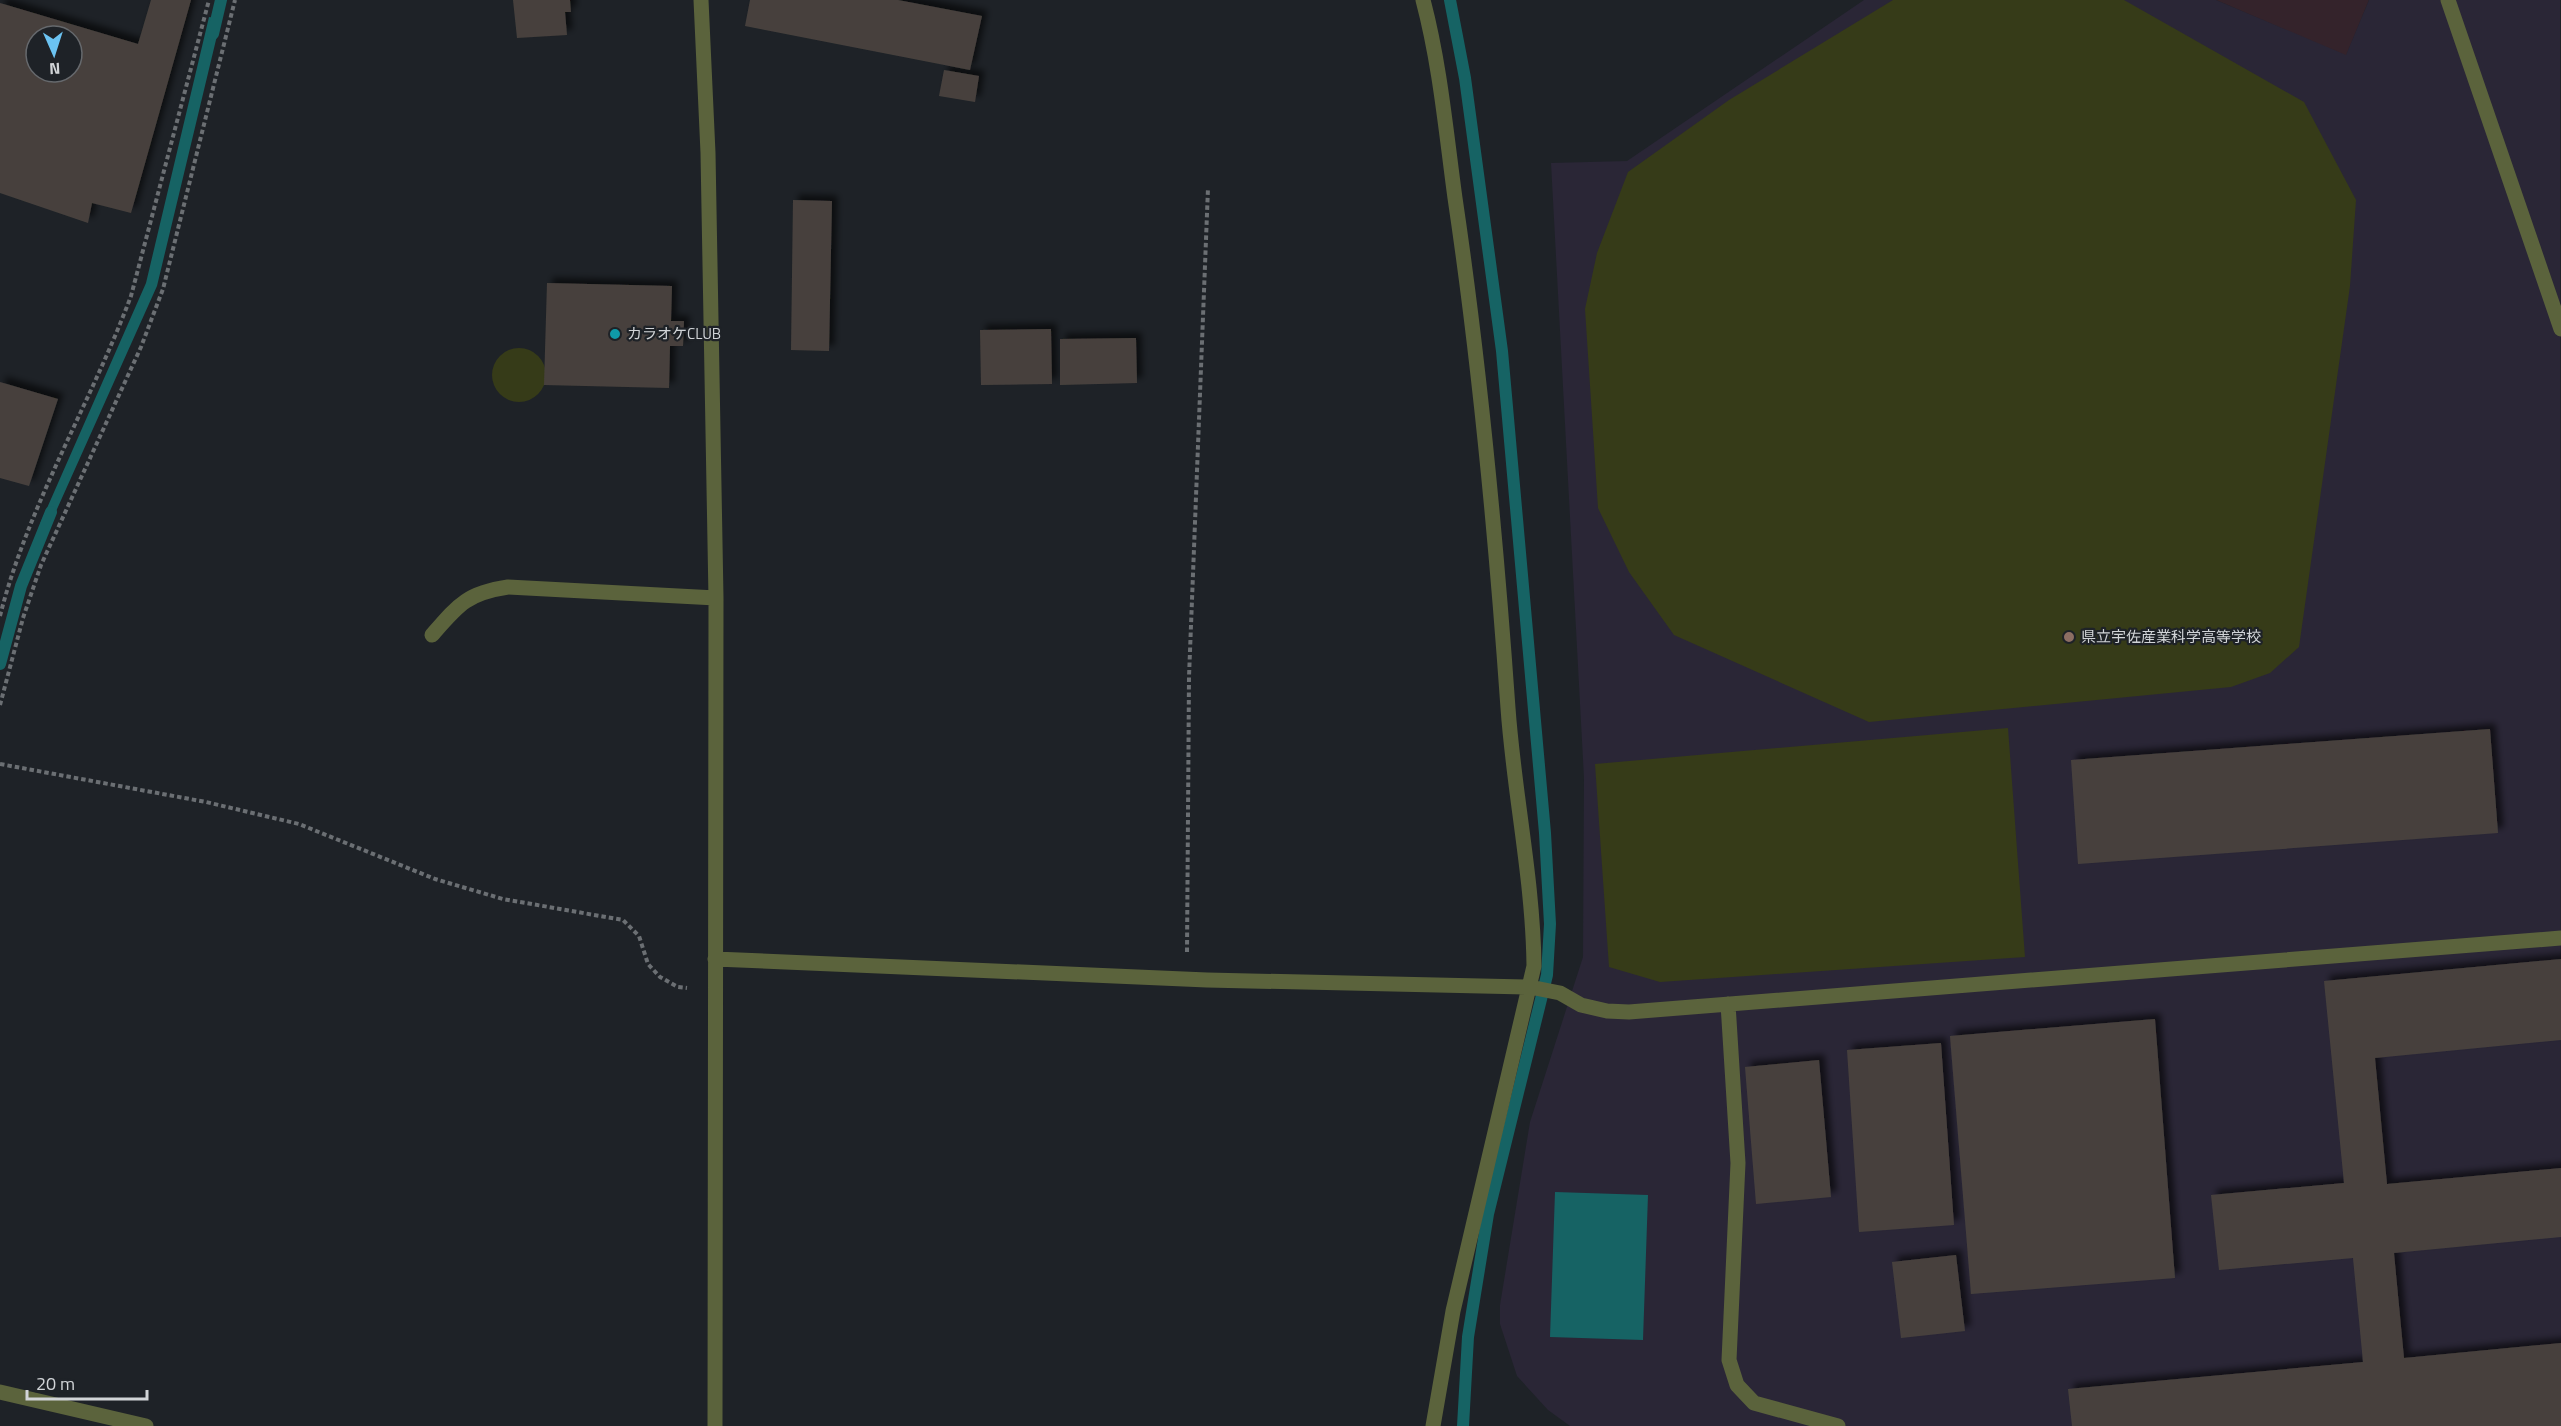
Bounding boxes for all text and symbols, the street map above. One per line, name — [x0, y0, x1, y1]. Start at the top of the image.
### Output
north arrow — [24, 24, 84, 84]
text: N — [49, 57, 61, 81]
place label: カラオケCLUB — [627, 322, 721, 345]
marker: カラオケCLUB — [608, 327, 622, 341]
place label: 県立宇佐産業科学高等学校 — [2081, 625, 2261, 648]
marker: 県立宇佐産業科学高等学校 — [2062, 630, 2076, 644]
scale bar — [27, 1363, 147, 1401]
text: 20 m — [36, 1370, 75, 1397]

